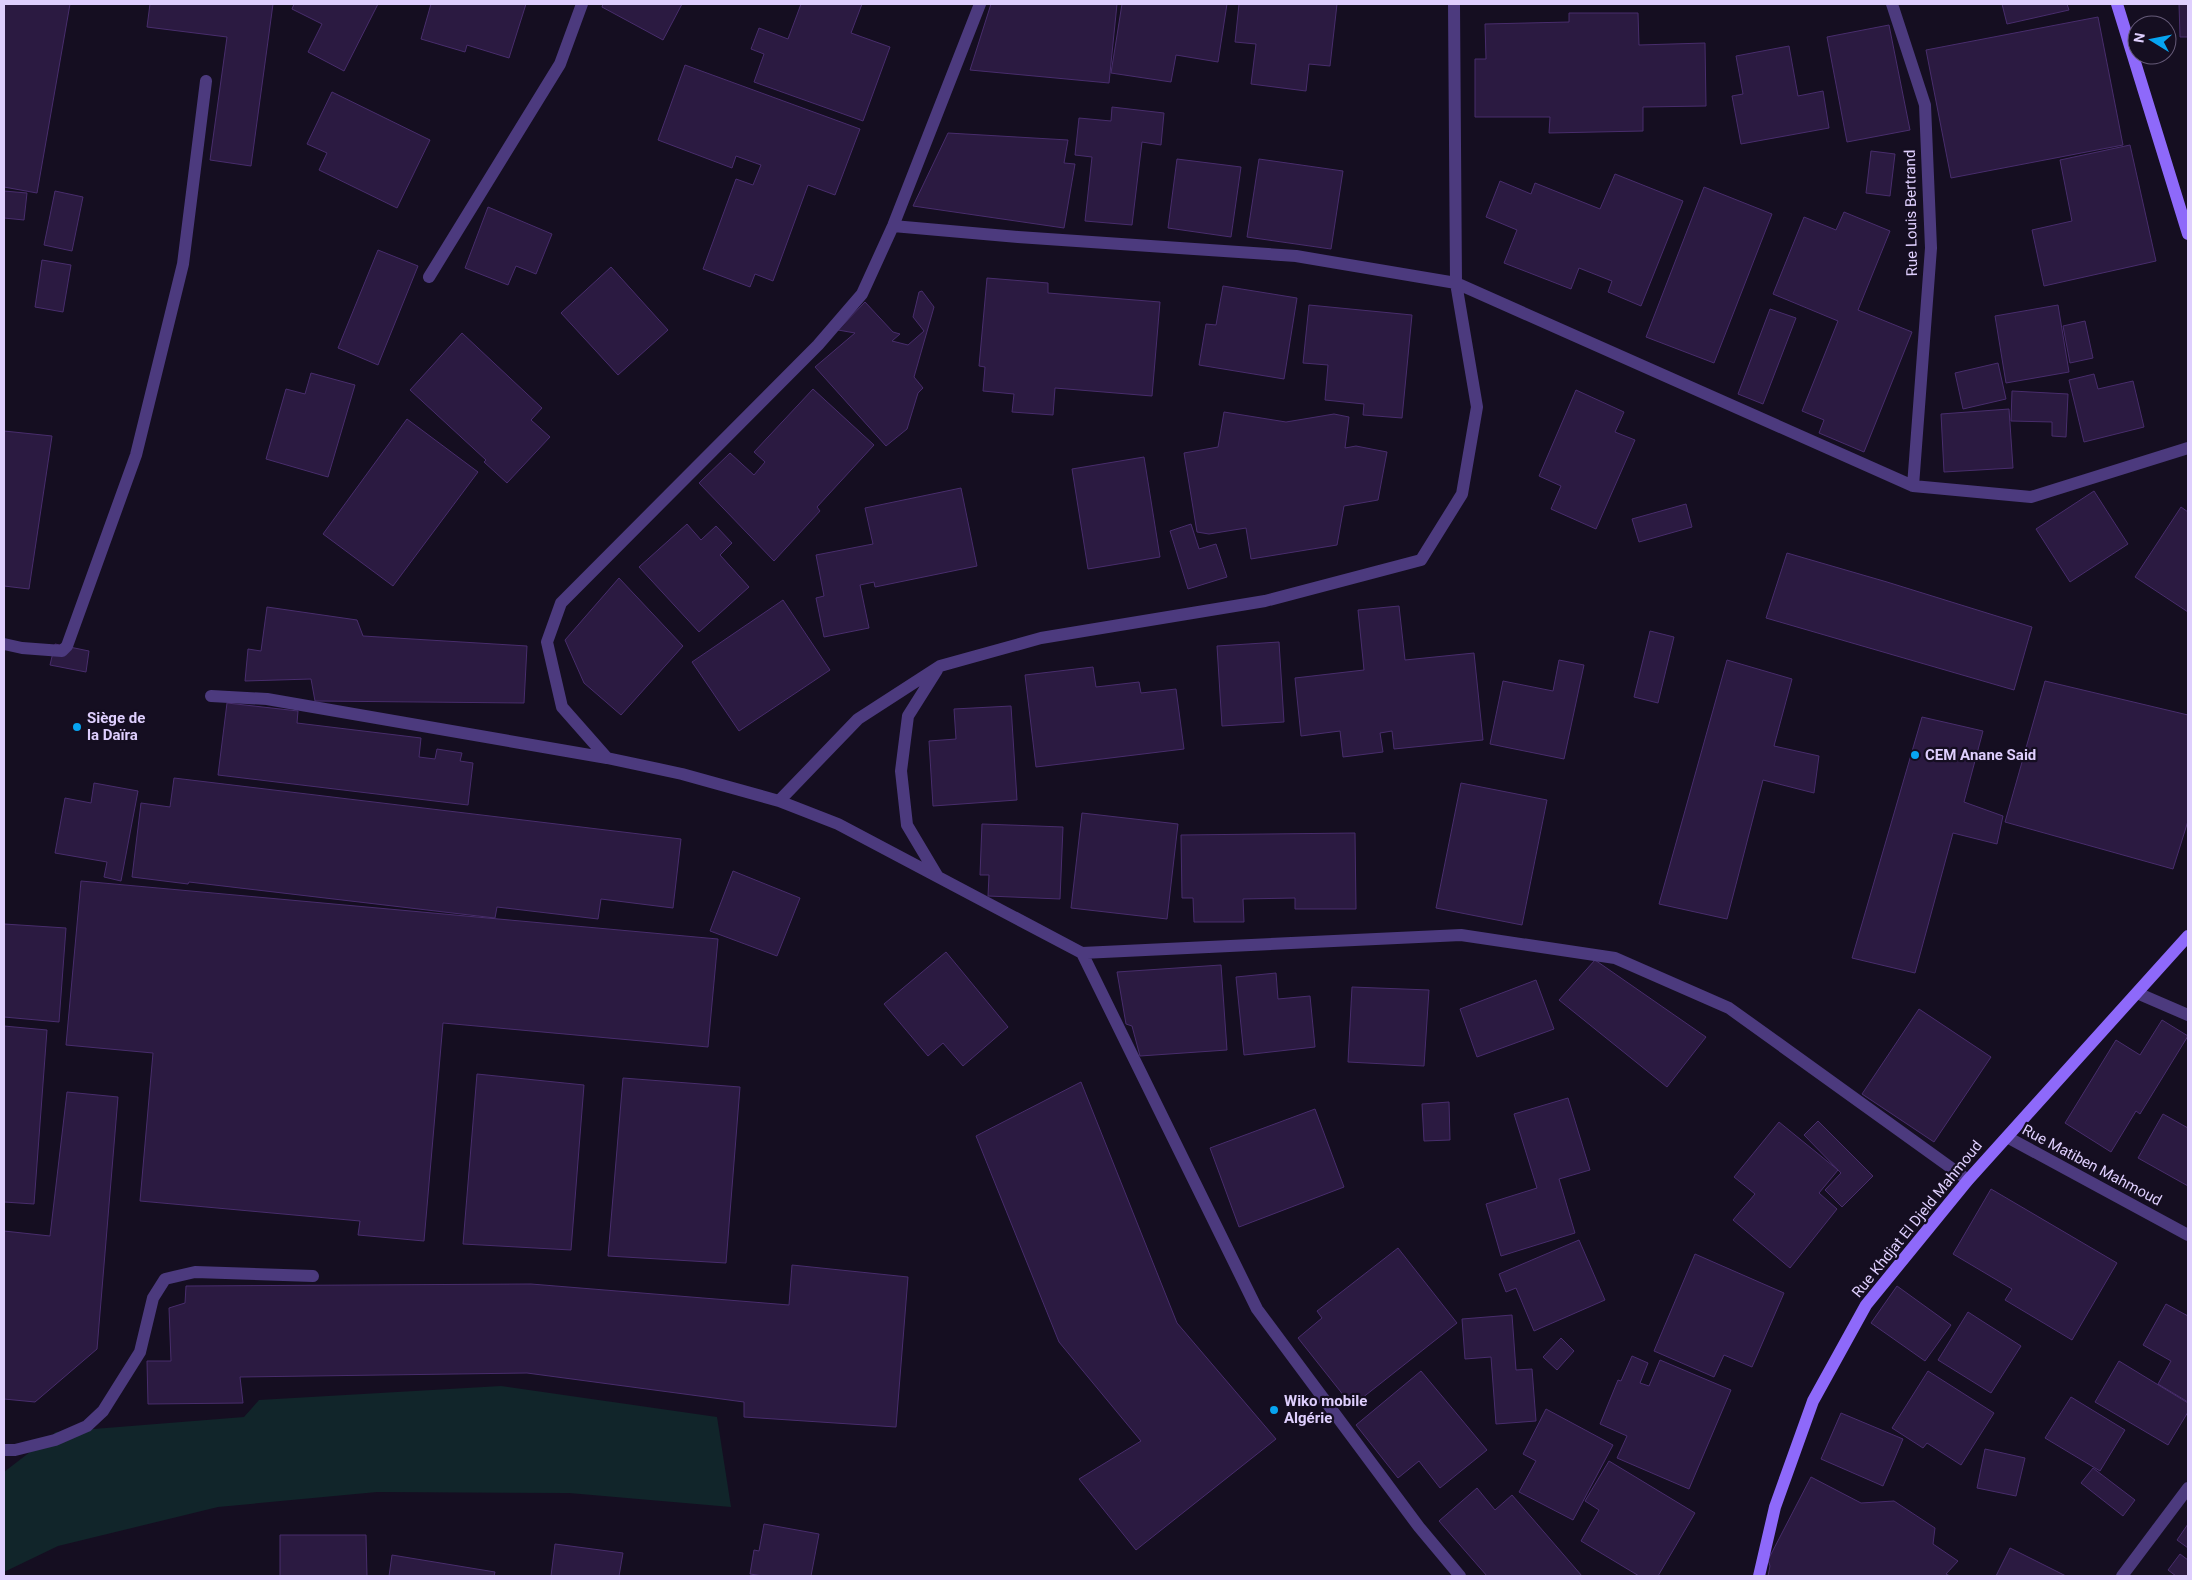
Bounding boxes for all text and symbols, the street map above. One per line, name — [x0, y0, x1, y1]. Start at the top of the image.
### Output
north arrow — [2127, 15, 2177, 65]
text: N — [2130, 31, 2148, 44]
street label: Rue Louis Bertrand — [1901, 150, 1921, 276]
place label: Siège de la Daïra — [87, 709, 145, 744]
marker: Siège de la Daïra — [71, 721, 83, 733]
place label: CEM Anane Said — [1925, 746, 2036, 764]
marker: CEM Anane Said — [1909, 749, 1921, 761]
street label: Rue Matiben Mahmoud — [2019, 1121, 2165, 1209]
street label: Rue Khdjat El Djeld Mahmoud — [1848, 1137, 1986, 1301]
place label: Wiko mobile Algérie — [1284, 1392, 1367, 1427]
marker: Wiko mobile Algérie — [1268, 1404, 1280, 1416]

